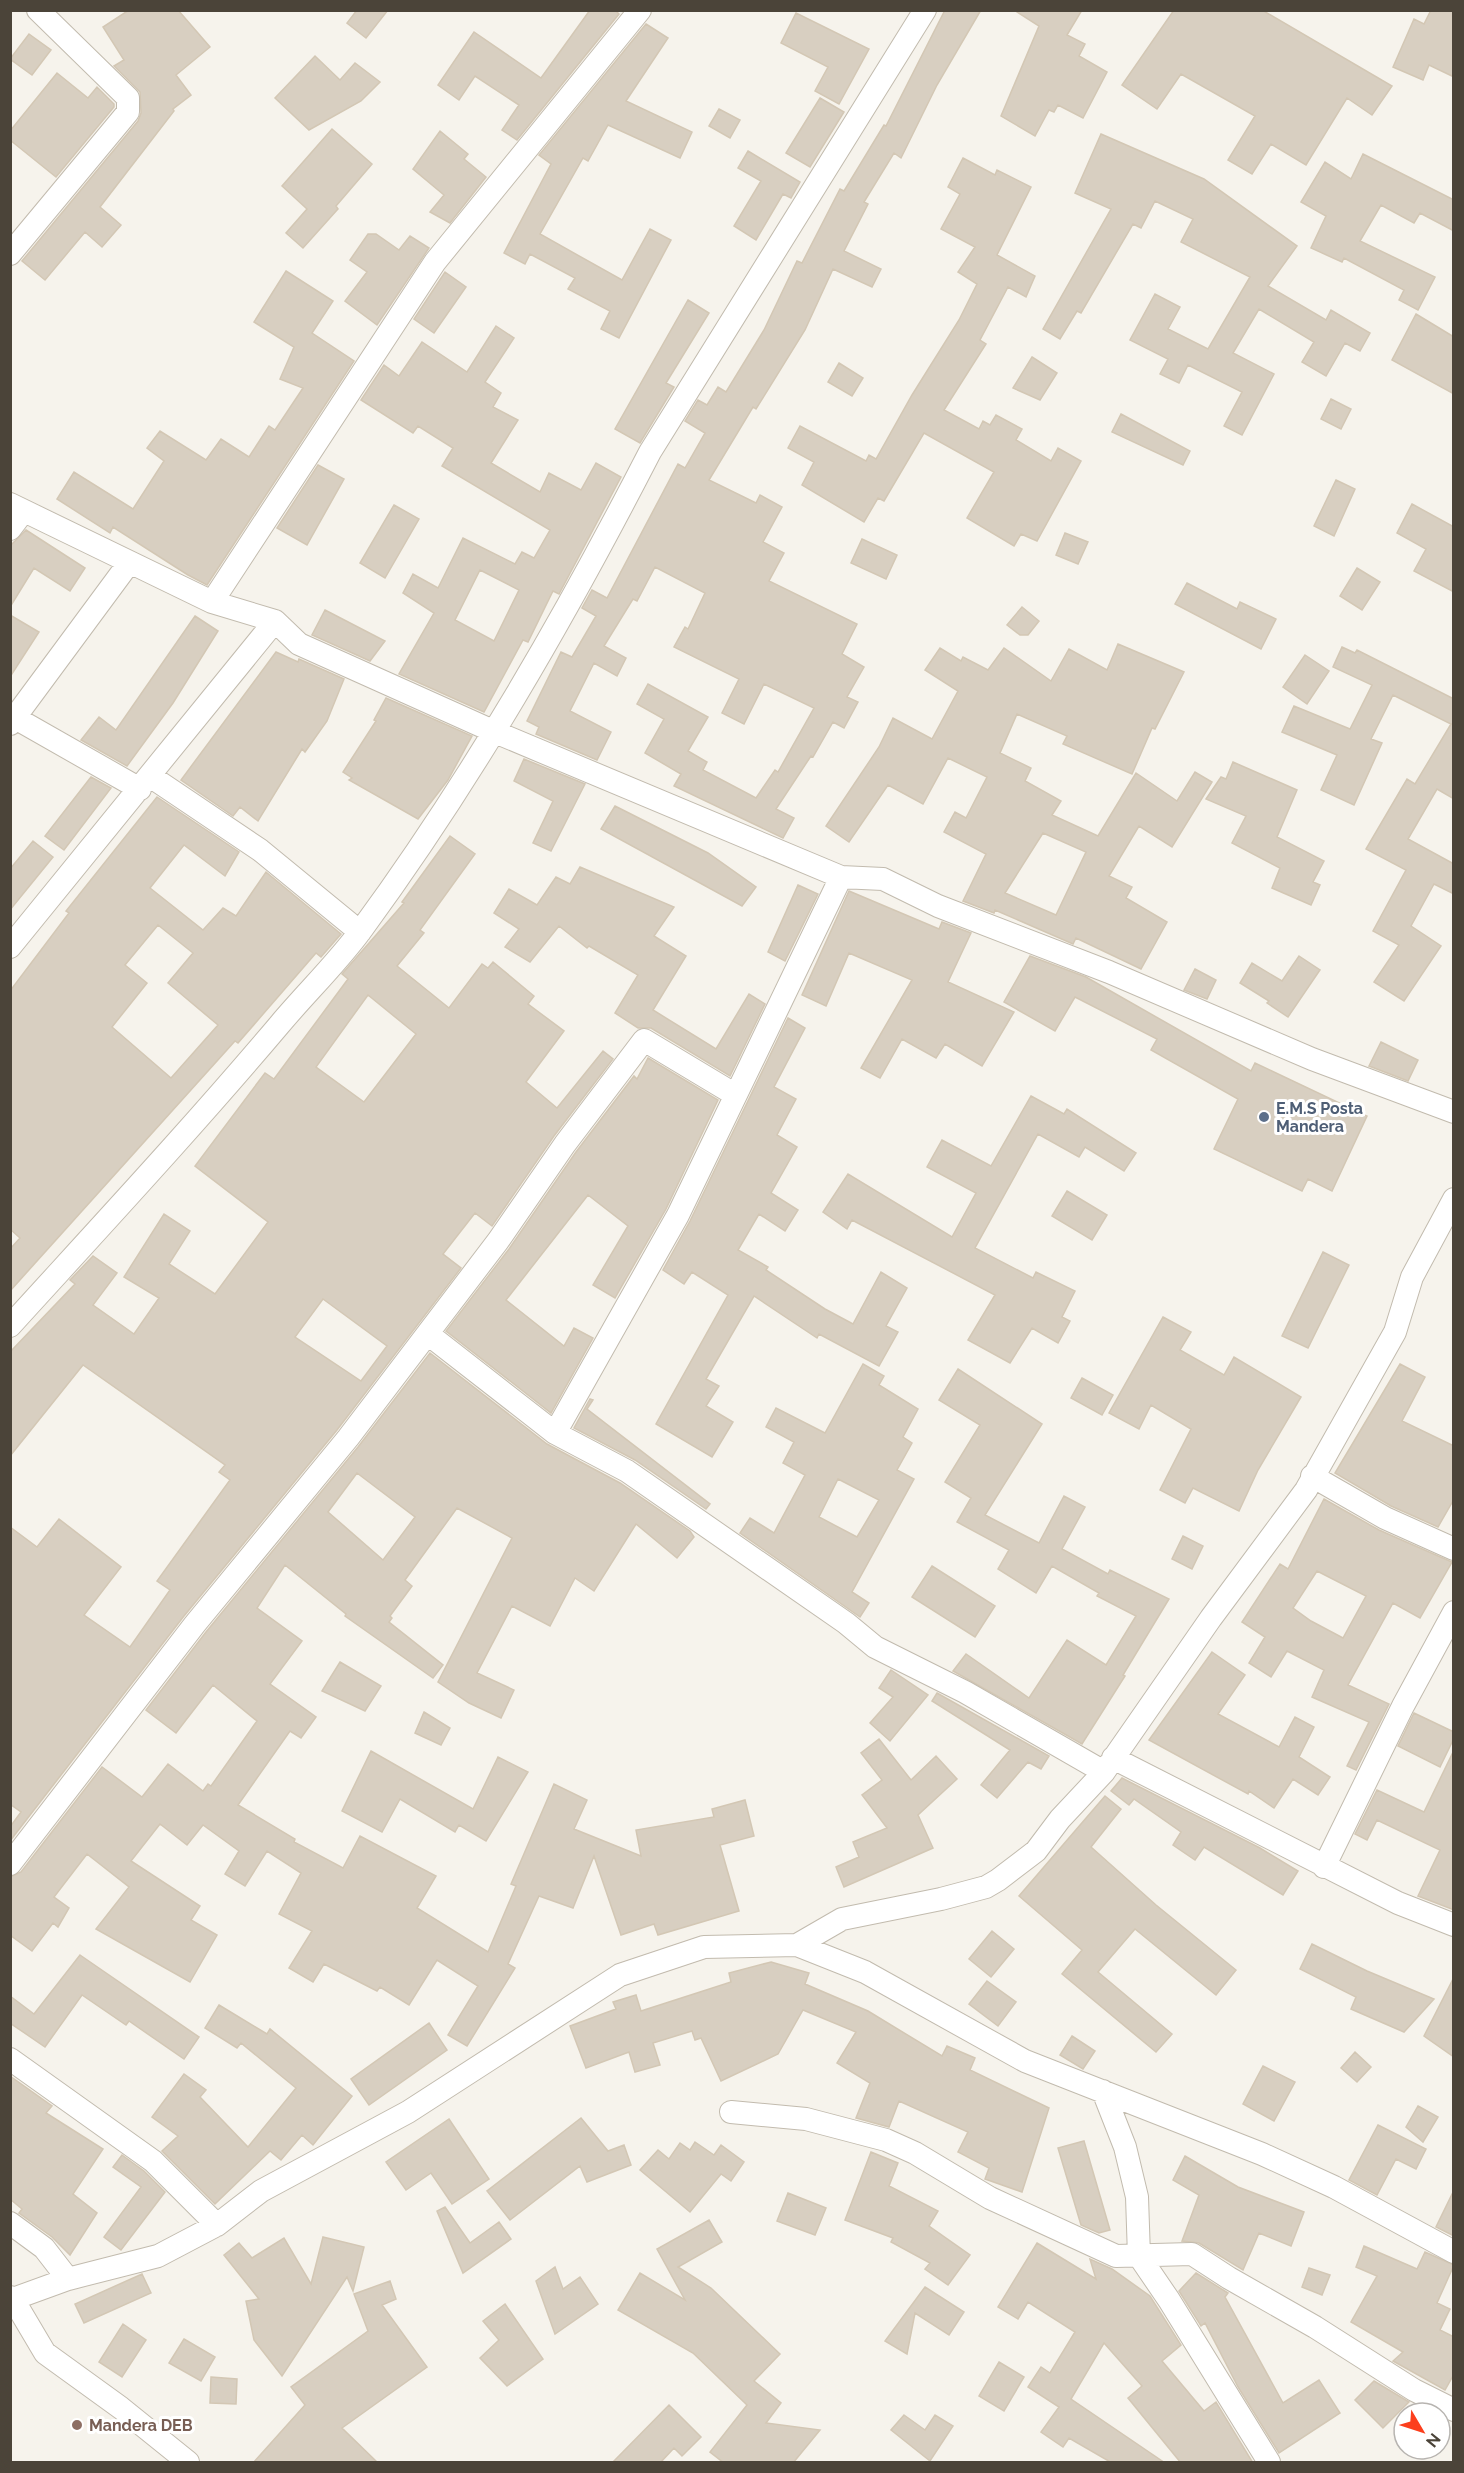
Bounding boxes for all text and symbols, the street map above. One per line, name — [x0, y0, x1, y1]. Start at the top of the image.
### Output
place label: E.M.S Posta Mandera — [1276, 1099, 1363, 1136]
marker: E.M.S Posta Mandera — [1257, 1110, 1271, 1124]
north arrow — [1392, 2401, 1452, 2461]
place label: Mandera DEB — [89, 2416, 193, 2435]
marker: Mandera DEB — [70, 2418, 84, 2432]
text: N — [1422, 2429, 1444, 2451]

